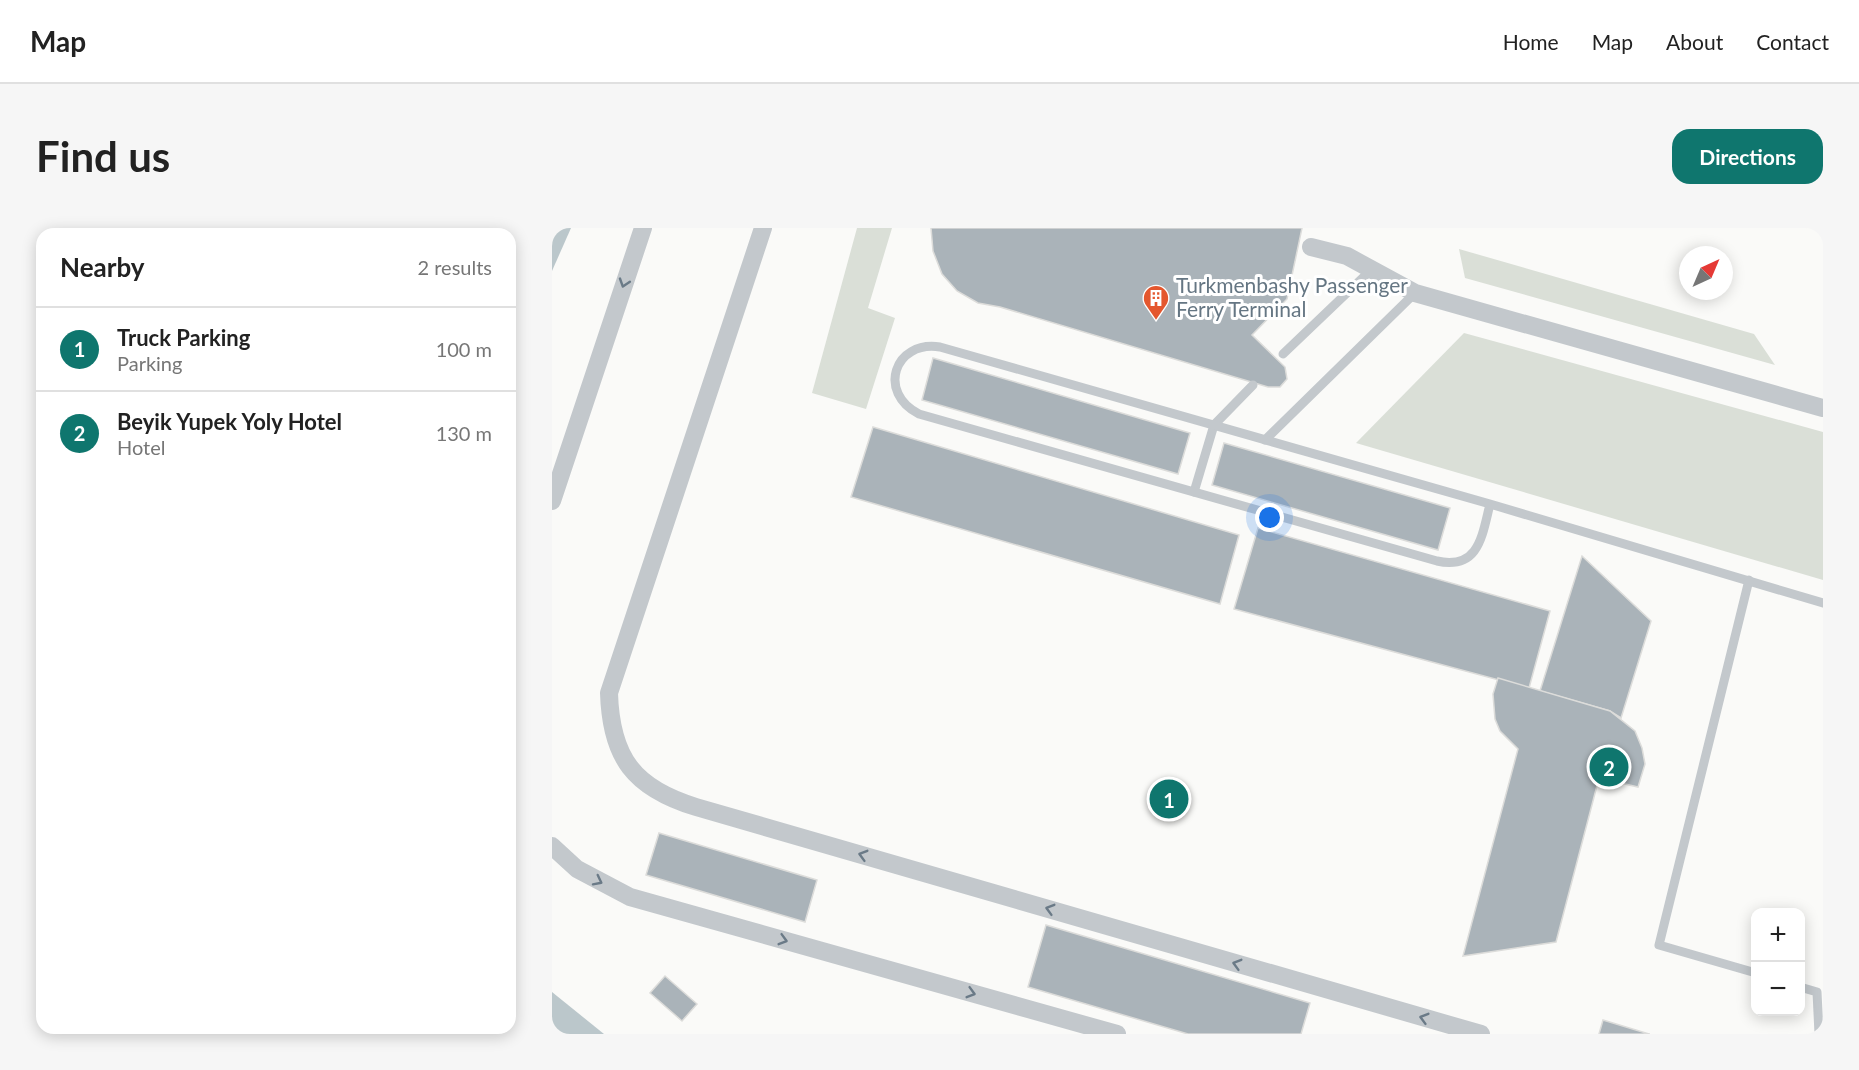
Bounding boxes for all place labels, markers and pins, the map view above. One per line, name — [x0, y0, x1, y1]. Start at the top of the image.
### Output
place label: Turkmenbashy Passenger Ferry Terminal — [1176, 272, 1408, 321]
building icon: Turkmenbashy Passenger Ferry Terminal — [1141, 283, 1171, 321]
pin: 2 — [1590, 744, 1628, 790]
pin: 1 — [1150, 776, 1188, 822]

